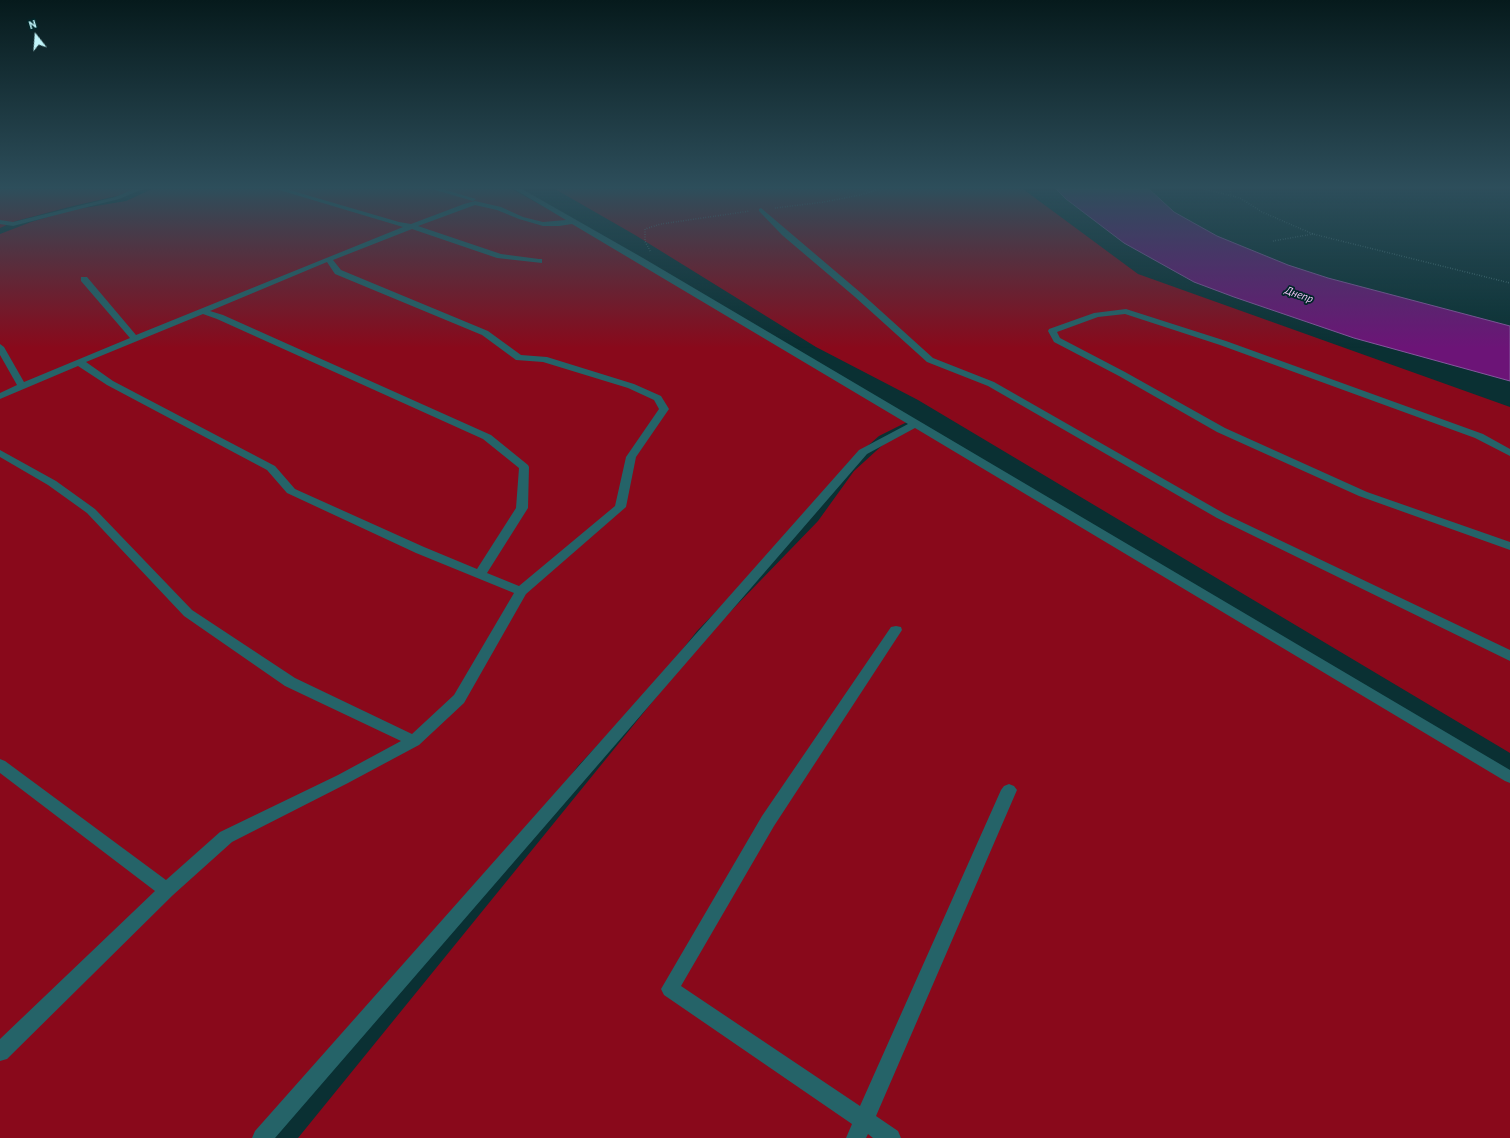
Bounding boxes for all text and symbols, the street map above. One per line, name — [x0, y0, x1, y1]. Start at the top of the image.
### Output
north arrow — [16, 16, 56, 56]
text: N — [27, 17, 38, 32]
water label: Днепр — [1283, 284, 1315, 306]

